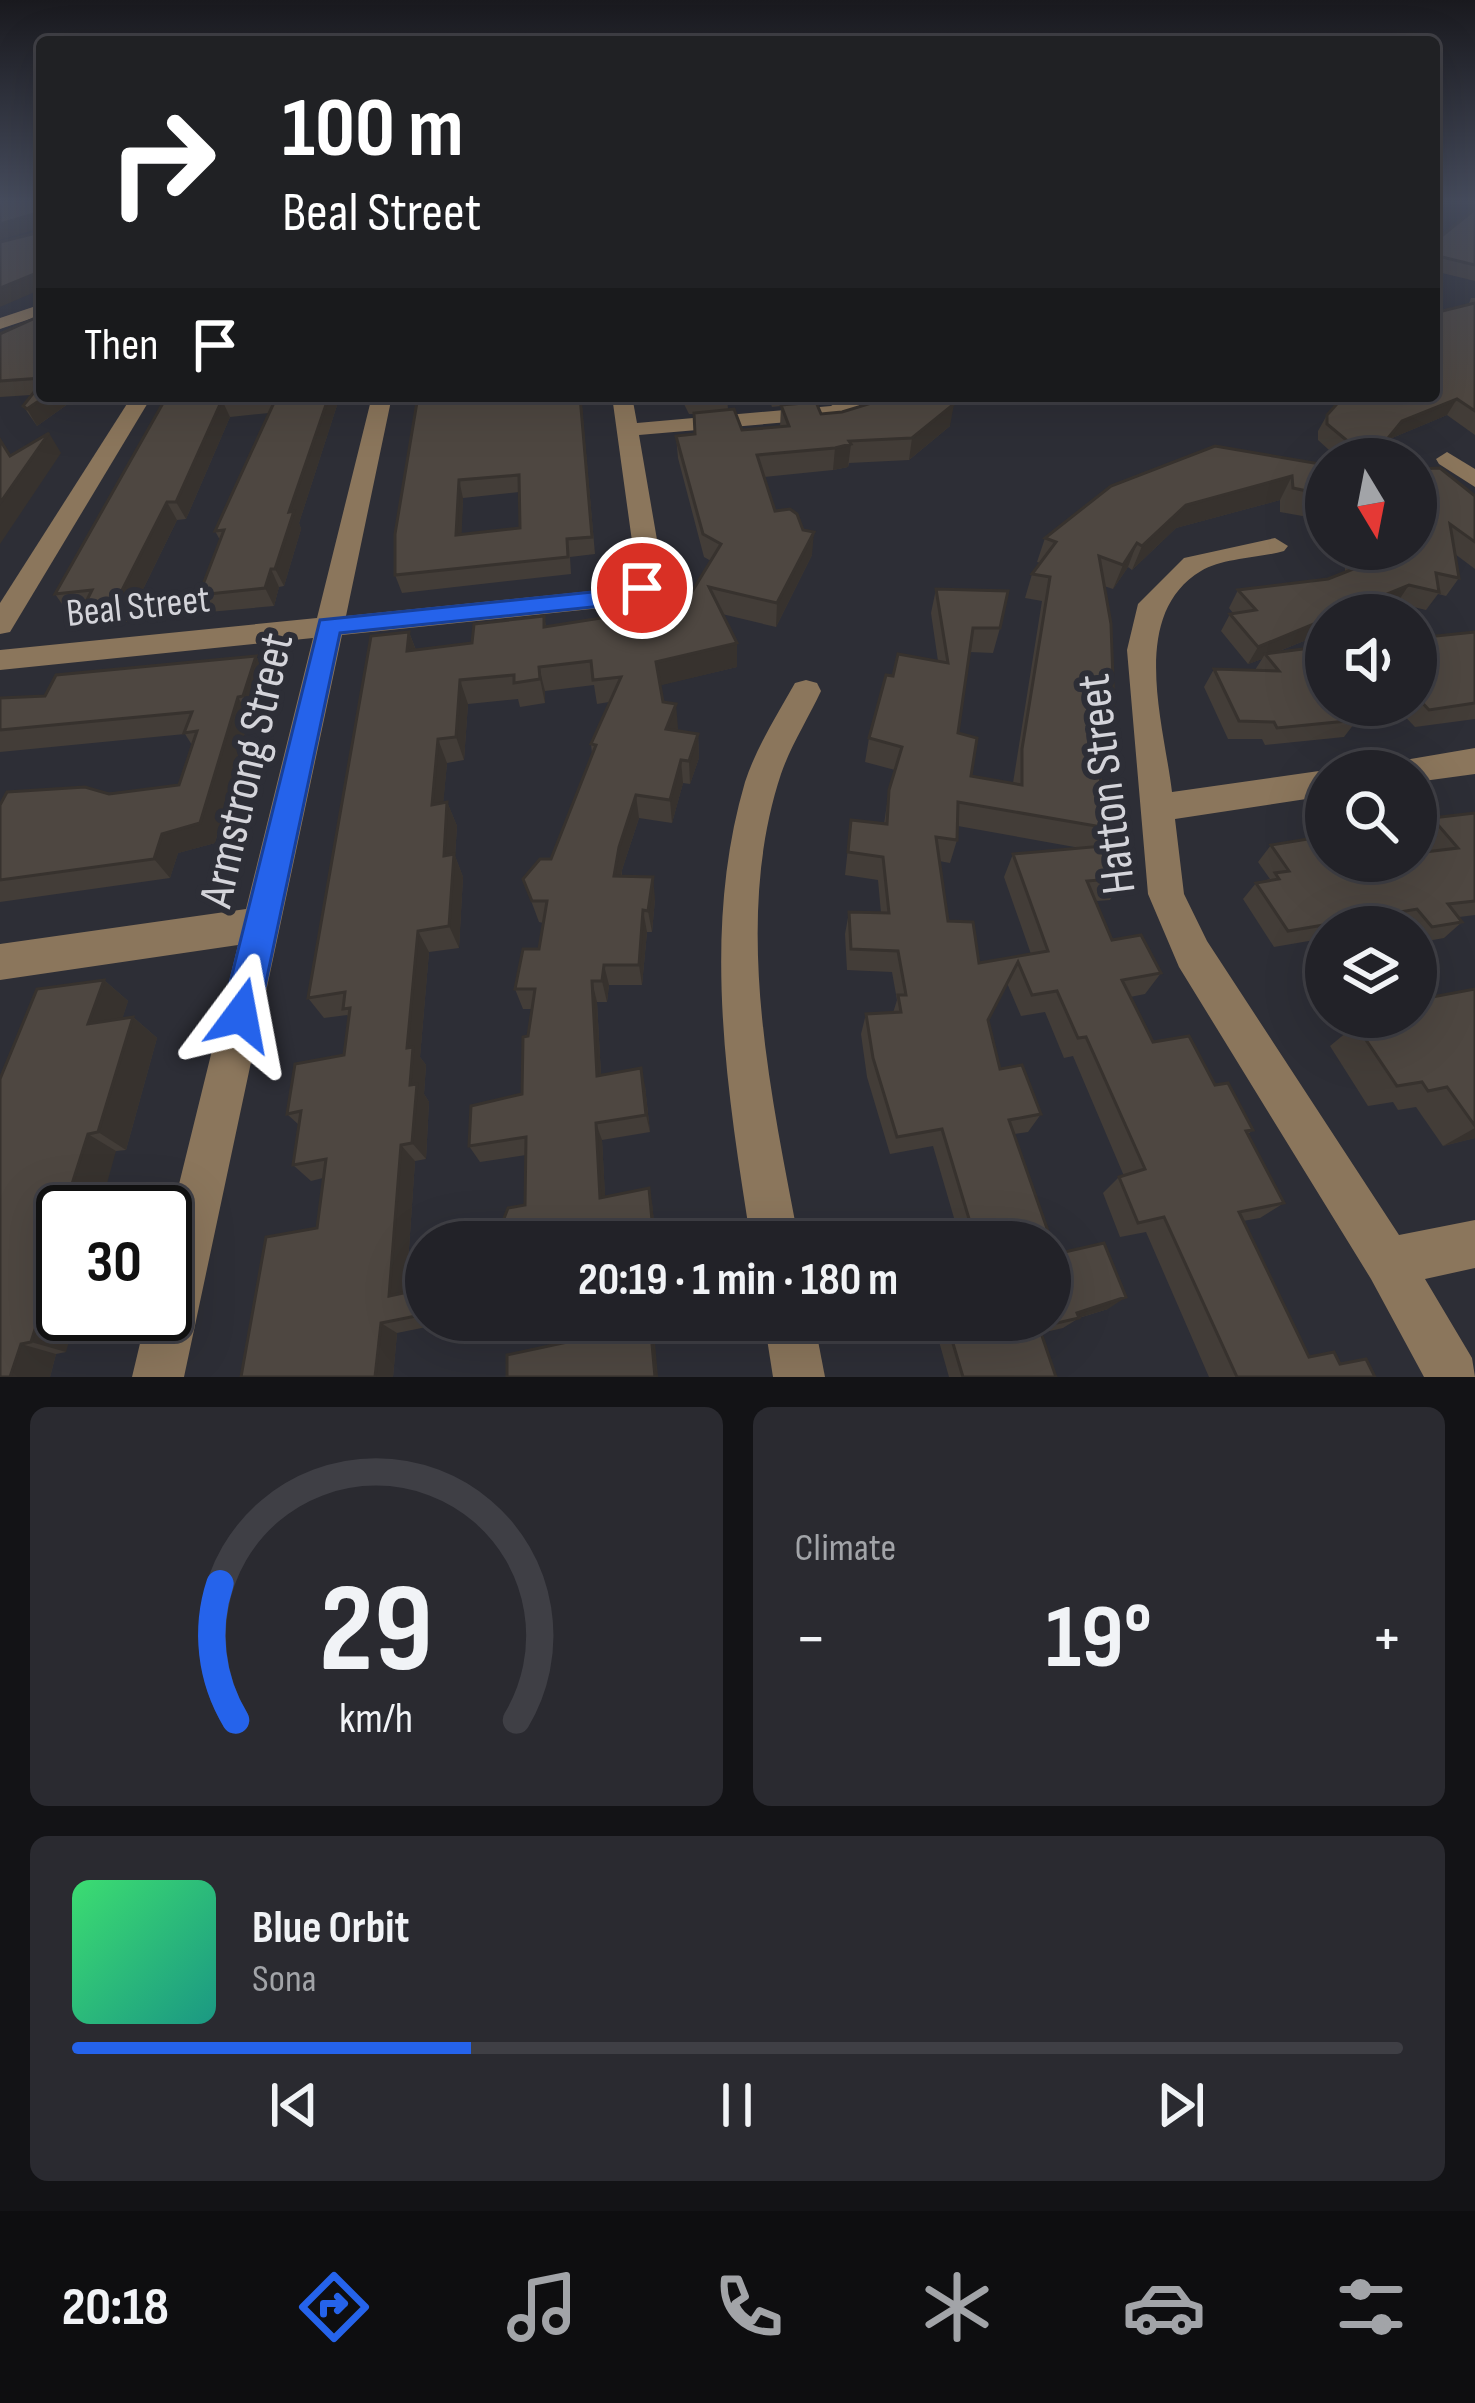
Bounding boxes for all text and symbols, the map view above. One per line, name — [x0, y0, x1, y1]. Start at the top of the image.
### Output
text: 100 m — [282, 79, 464, 180]
icon: right — [84, 84, 240, 240]
text: Beal Street — [282, 181, 481, 246]
icon: arrive — [182, 312, 248, 378]
text: Then — [84, 318, 158, 373]
north arrow — [1305, 438, 1437, 570]
map controls — [1305, 438, 1437, 1038]
pin — [591, 537, 693, 639]
icon: arrive — [609, 555, 675, 621]
street label: Beal Street — [64, 576, 212, 638]
button: sound — [1305, 594, 1437, 726]
street label: Armstrong Street — [188, 627, 306, 914]
street label: Hatton Street — [1065, 671, 1149, 897]
button: search — [1305, 750, 1437, 882]
button: layers — [1305, 906, 1437, 1038]
position arrow — [178, 952, 304, 1078]
speed limit sign: 30 — [36, 1185, 192, 1341]
text: 20:19 · 1 min · 180 m — [578, 1253, 898, 1308]
text: Climate — [795, 1525, 896, 1572]
text: 29 — [319, 1557, 433, 1706]
text: 19° — [1046, 1585, 1152, 1693]
text: − — [795, 1600, 827, 1679]
text: + — [1371, 1600, 1403, 1679]
text: km/h — [339, 1692, 413, 1744]
text: Blue Orbit — [252, 1901, 409, 1956]
text: Sona — [252, 1956, 317, 2003]
icon: previous — [261, 2072, 327, 2138]
icon: pause — [704, 2072, 770, 2138]
icon: next — [1148, 2072, 1214, 2138]
icon: directions — [292, 2265, 376, 2349]
icon: music — [500, 2265, 584, 2349]
icon: phone — [707, 2265, 791, 2349]
icon: climate — [915, 2265, 999, 2349]
icon: car — [1122, 2265, 1206, 2349]
icon: filters — [1329, 2265, 1413, 2349]
text: 20:18 — [62, 2275, 169, 2340]

